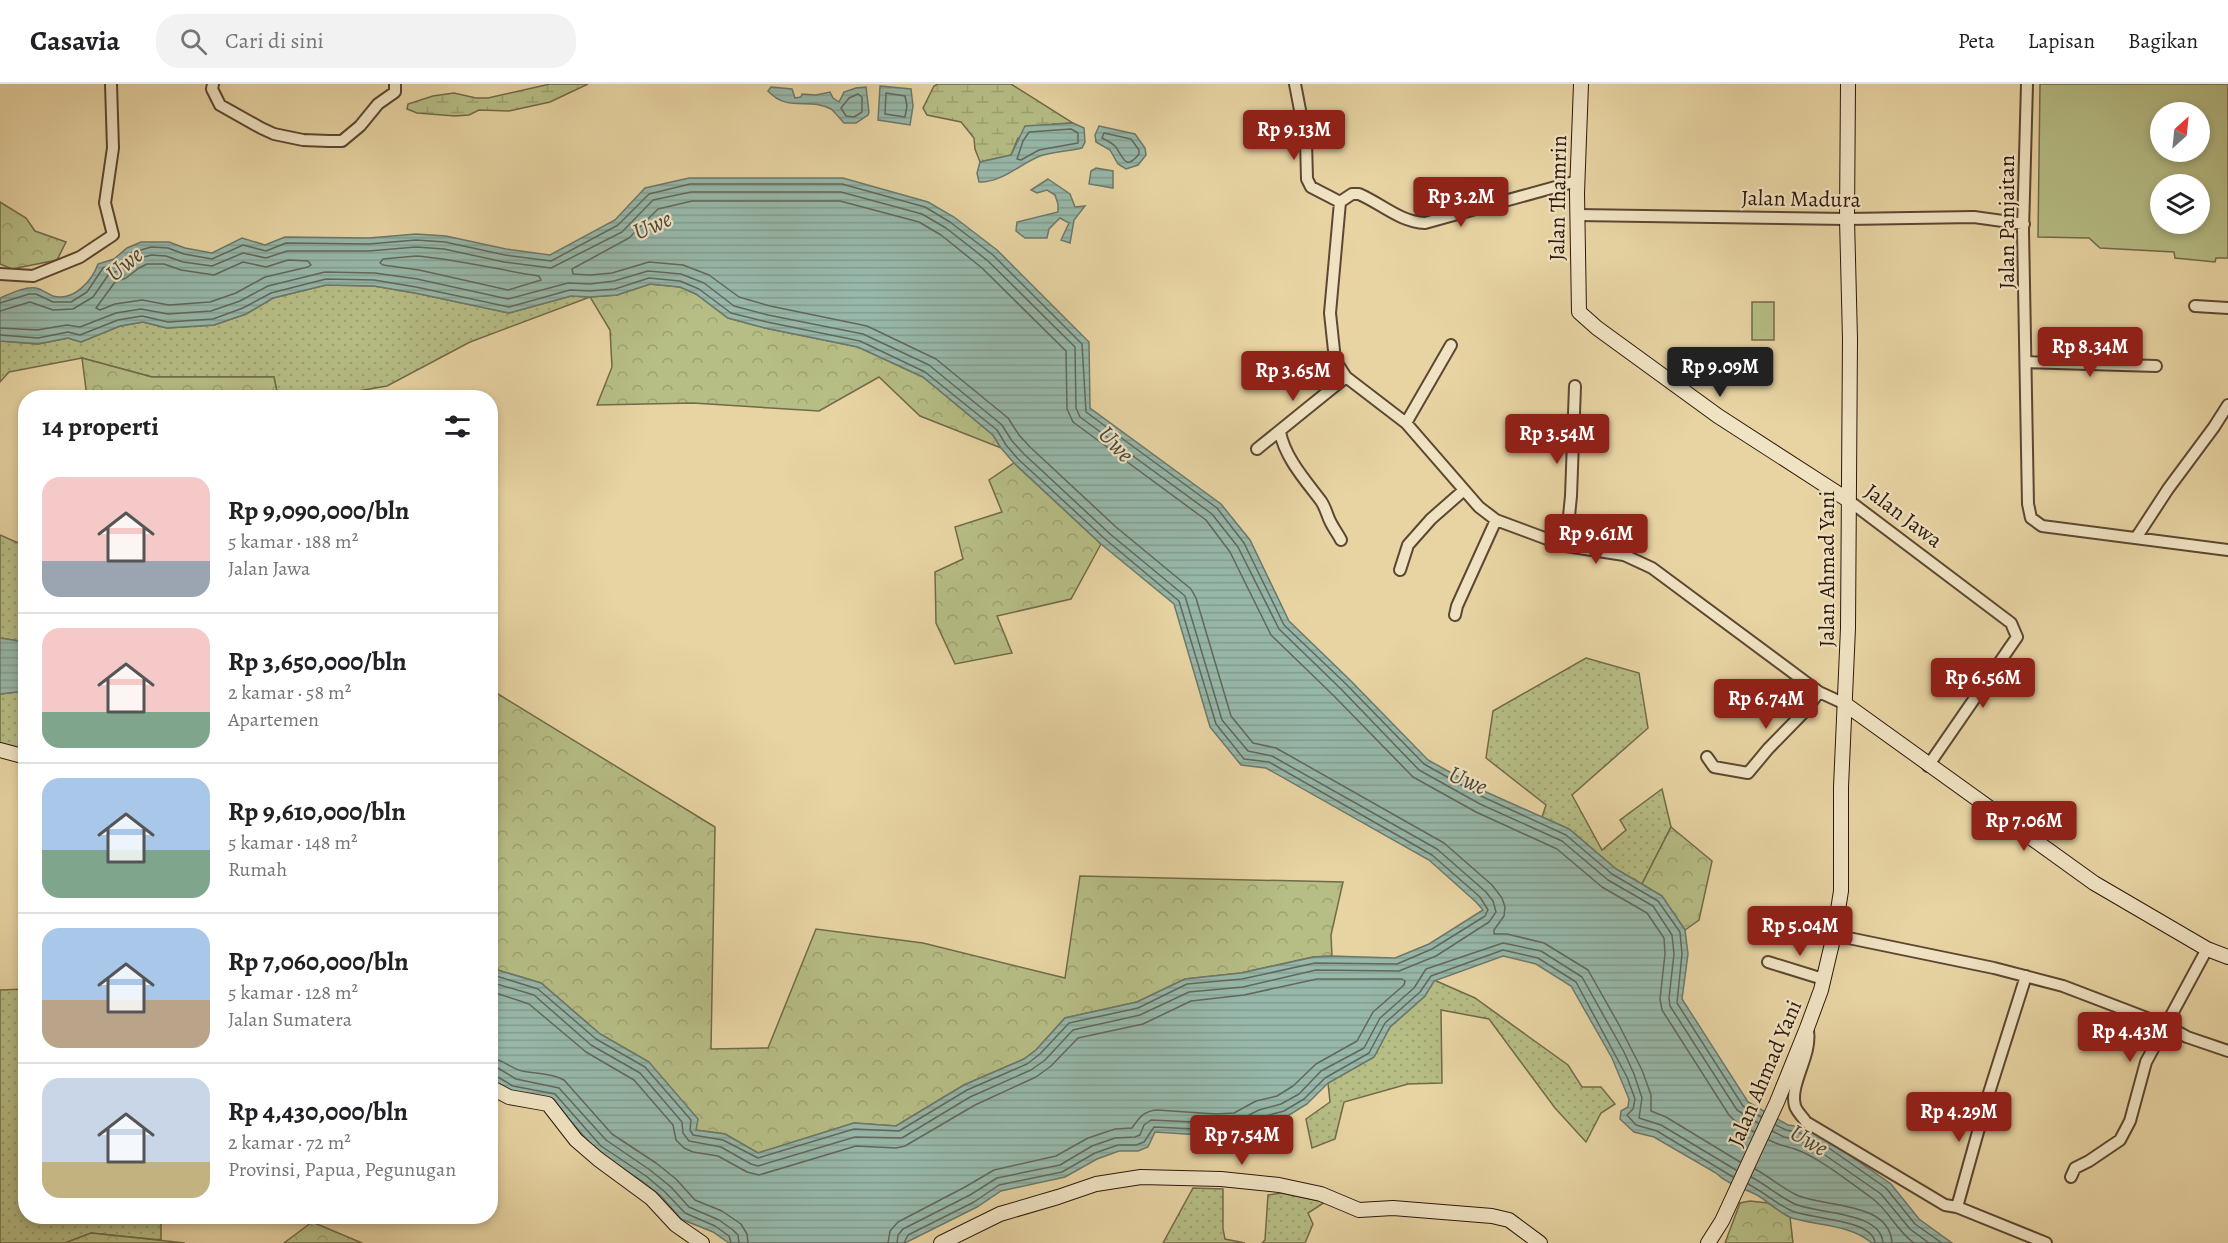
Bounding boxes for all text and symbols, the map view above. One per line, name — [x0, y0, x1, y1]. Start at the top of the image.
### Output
search box — [156, 14, 576, 68]
text: Casavia — [30, 22, 120, 60]
icon: search — [177, 25, 210, 58]
text: Cari di sini — [225, 26, 324, 56]
text: Peta — [1958, 27, 1995, 55]
text: Lapisan — [2028, 27, 2095, 55]
text: Bagikan — [2128, 27, 2198, 55]
north arrow — [2150, 102, 2210, 162]
map controls — [2150, 102, 2210, 234]
pin: Rp 9.13M — [1232, 110, 1356, 161]
text: Rp 9.13M — [1257, 116, 1331, 143]
street label: Jalan Thamrin — [1542, 135, 1574, 261]
street label: Jalan Panjaitan — [1992, 155, 2022, 289]
button: layers — [2150, 174, 2210, 234]
pin: Rp 3.2M — [1406, 177, 1516, 228]
text: Rp 3.2M — [1427, 183, 1495, 210]
street label: Jalan Madura — [1741, 183, 1862, 215]
water label: Uwe — [627, 202, 677, 248]
water label: Uwe — [99, 239, 150, 289]
pin: Rp 8.34M — [2028, 327, 2152, 378]
text: Rp 8.34M — [2052, 333, 2128, 360]
pin: Rp 9.09M — [1658, 347, 1782, 398]
pin: Rp 3.65M — [1231, 351, 1355, 402]
text: Rp 9.09M — [1681, 353, 1759, 380]
text: Rp 3.65M — [1255, 357, 1331, 384]
text: 14 properti — [42, 409, 159, 444]
icon: filters — [441, 410, 474, 443]
pin: Rp 3.54M — [1495, 414, 1619, 465]
water label: Uwe — [1091, 419, 1141, 470]
text: Rp 3.54M — [1519, 420, 1595, 447]
street label: Jalan Jawa — [1858, 477, 1949, 555]
street label: Jalan Ahmad Yani — [1812, 491, 1842, 647]
text: Rp 9,090,000/bln — [228, 493, 409, 528]
icon: home — [90, 501, 162, 573]
pin: Rp 9.61M — [1534, 514, 1658, 565]
text: Rp 9.61M — [1559, 520, 1633, 547]
text: 5 kamar · 188 m² — [228, 528, 358, 555]
text: Jalan Jawa — [228, 555, 310, 582]
text: Rp 3,650,000/bln — [228, 644, 407, 679]
icon: home — [90, 652, 162, 724]
pin: Rp 6.56M — [1921, 658, 2045, 709]
text: Rp 6.56M — [1945, 664, 2021, 691]
text: 2 kamar · 58 m² — [228, 679, 351, 706]
pin: Rp 6.74M — [1704, 679, 1828, 730]
text: Rp 6.74M — [1728, 685, 1804, 712]
text: Apartemen — [228, 706, 319, 733]
water label: Uwe — [1444, 758, 1493, 803]
text: Rp 9,610,000/bln — [228, 794, 406, 829]
pin: Rp 7.06M — [1962, 801, 2086, 852]
icon: home — [90, 802, 162, 874]
text: Rp 7.06M — [1986, 807, 2062, 834]
text: 5 kamar · 148 m² — [228, 829, 358, 856]
text: Rumah — [228, 856, 287, 883]
pin: Rp 5.04M — [1738, 906, 1862, 957]
text: Rp 5.04M — [1762, 912, 1838, 939]
text: Rp 7,060,000/bln — [228, 944, 409, 979]
icon: home — [90, 952, 162, 1024]
text: 5 kamar · 128 m² — [228, 979, 358, 1006]
street label: Jalan Ahmad Yani — [1720, 995, 1809, 1151]
text: Jalan Sumatera — [228, 1006, 352, 1033]
pin: Rp 4.43M — [2068, 1012, 2192, 1063]
text: Rp 4.43M — [2092, 1018, 2168, 1045]
pin: Rp 4.29M — [1897, 1092, 2021, 1143]
text: Rp 4,430,000/bln — [228, 1094, 408, 1129]
text: Rp 4.29M — [1920, 1098, 1998, 1125]
icon: home — [90, 1102, 162, 1174]
pin: Rp 7.54M — [1180, 1115, 1304, 1166]
water label: Uwe — [1784, 1116, 1834, 1164]
text: Rp 7.54M — [1204, 1121, 1280, 1148]
text: 2 kamar · 72 m² — [228, 1129, 351, 1156]
text: Provinsi, Papua, Pegunugan — [228, 1156, 456, 1183]

